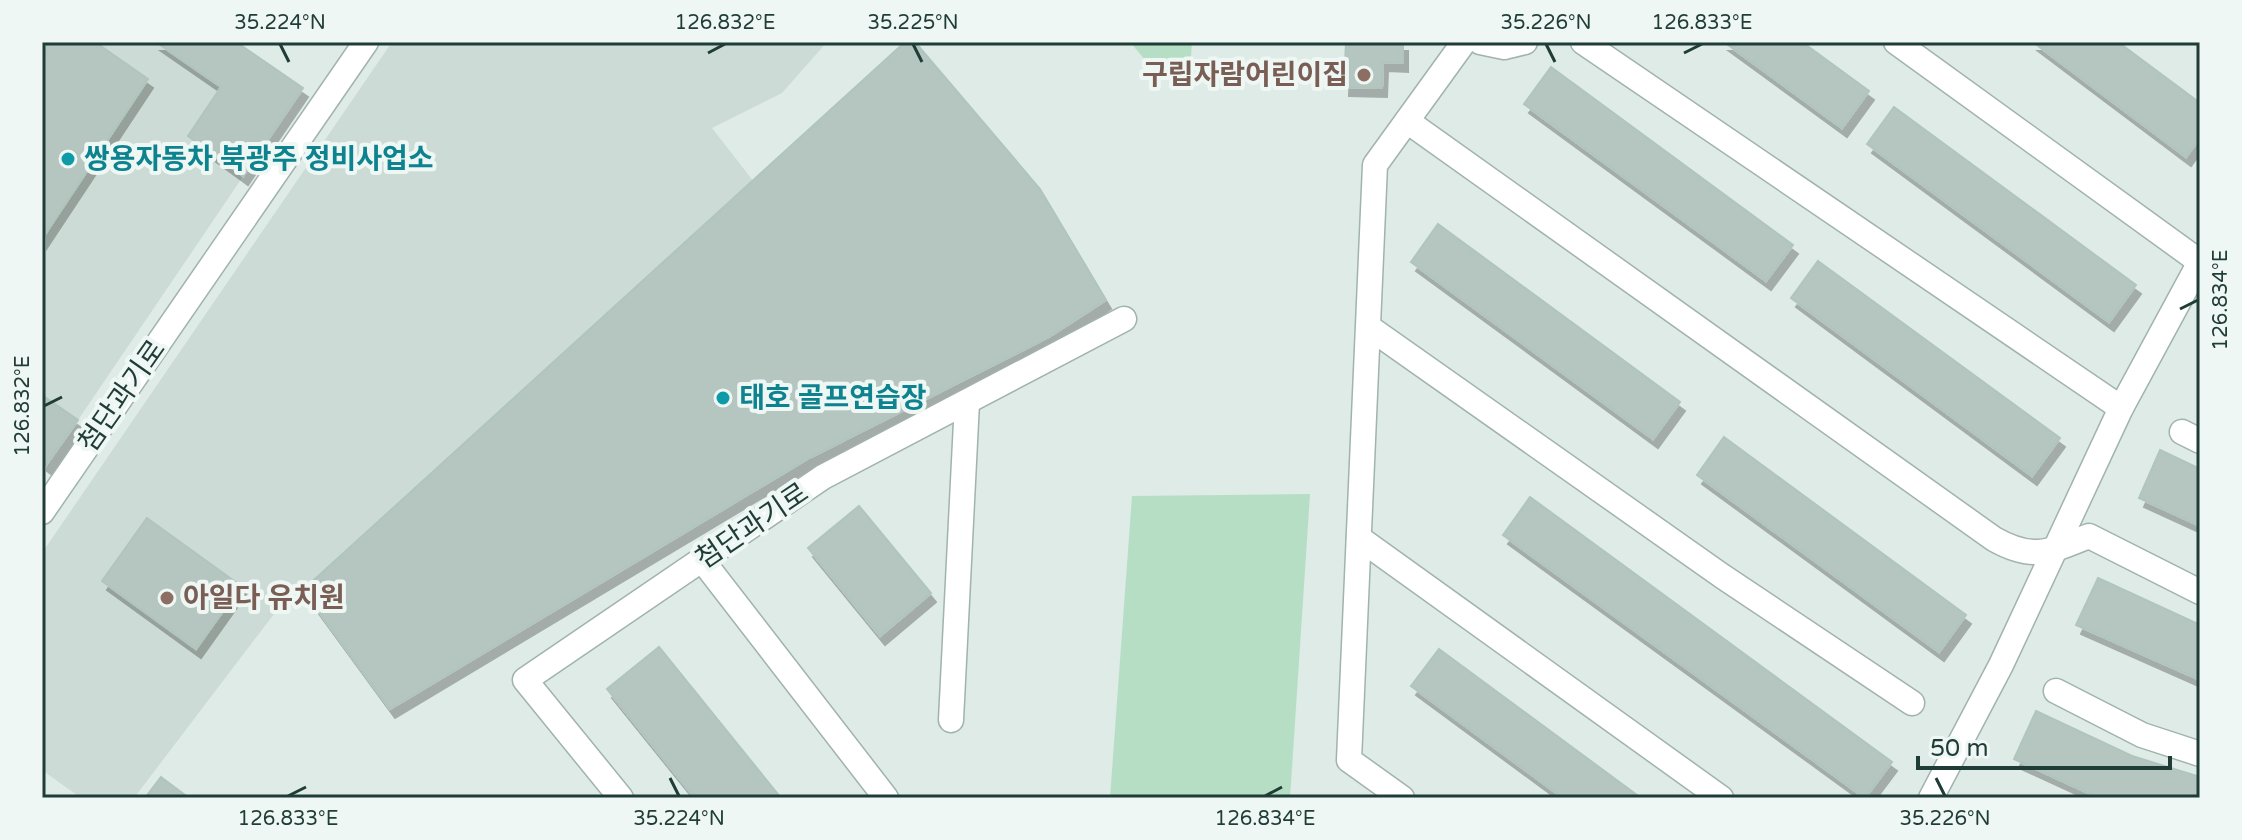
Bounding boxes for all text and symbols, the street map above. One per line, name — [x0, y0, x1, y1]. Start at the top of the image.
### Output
text: 35.224°N — [234, 11, 326, 35]
text: 126.832°E — [675, 11, 775, 35]
text: 35.225°N — [867, 11, 959, 35]
text: 35.226°N — [1500, 11, 1592, 35]
text: 126.833°E — [1652, 11, 1752, 35]
place label: 구립자람어린이집 — [1142, 58, 1348, 92]
marker: 구립자람어린이집 — [1355, 66, 1373, 84]
place label: 쌍용자동차 북광주 정비사업소 — [84, 142, 433, 176]
marker: 쌍용자동차 북광주 정비사업소 — [59, 150, 77, 168]
text: 126.834°E — [2209, 250, 2233, 350]
street label: 첨단과기로 — [71, 333, 173, 459]
text: 126.832°E — [11, 356, 35, 456]
place label: 태호 골프연습장 — [739, 381, 927, 415]
marker: 태호 골프연습장 — [714, 389, 732, 407]
street label: 첨단과기로 — [689, 476, 815, 576]
place label: 아일다 유치원 — [183, 581, 345, 615]
marker: 아일다 유치원 — [158, 589, 176, 607]
scale bar — [1918, 720, 2170, 770]
text: 50 m — [1930, 734, 1988, 763]
text: 126.833°E — [238, 807, 338, 831]
text: 35.224°N — [633, 807, 725, 831]
text: 126.834°E — [1215, 807, 1315, 831]
text: 35.226°N — [1899, 807, 1991, 831]

